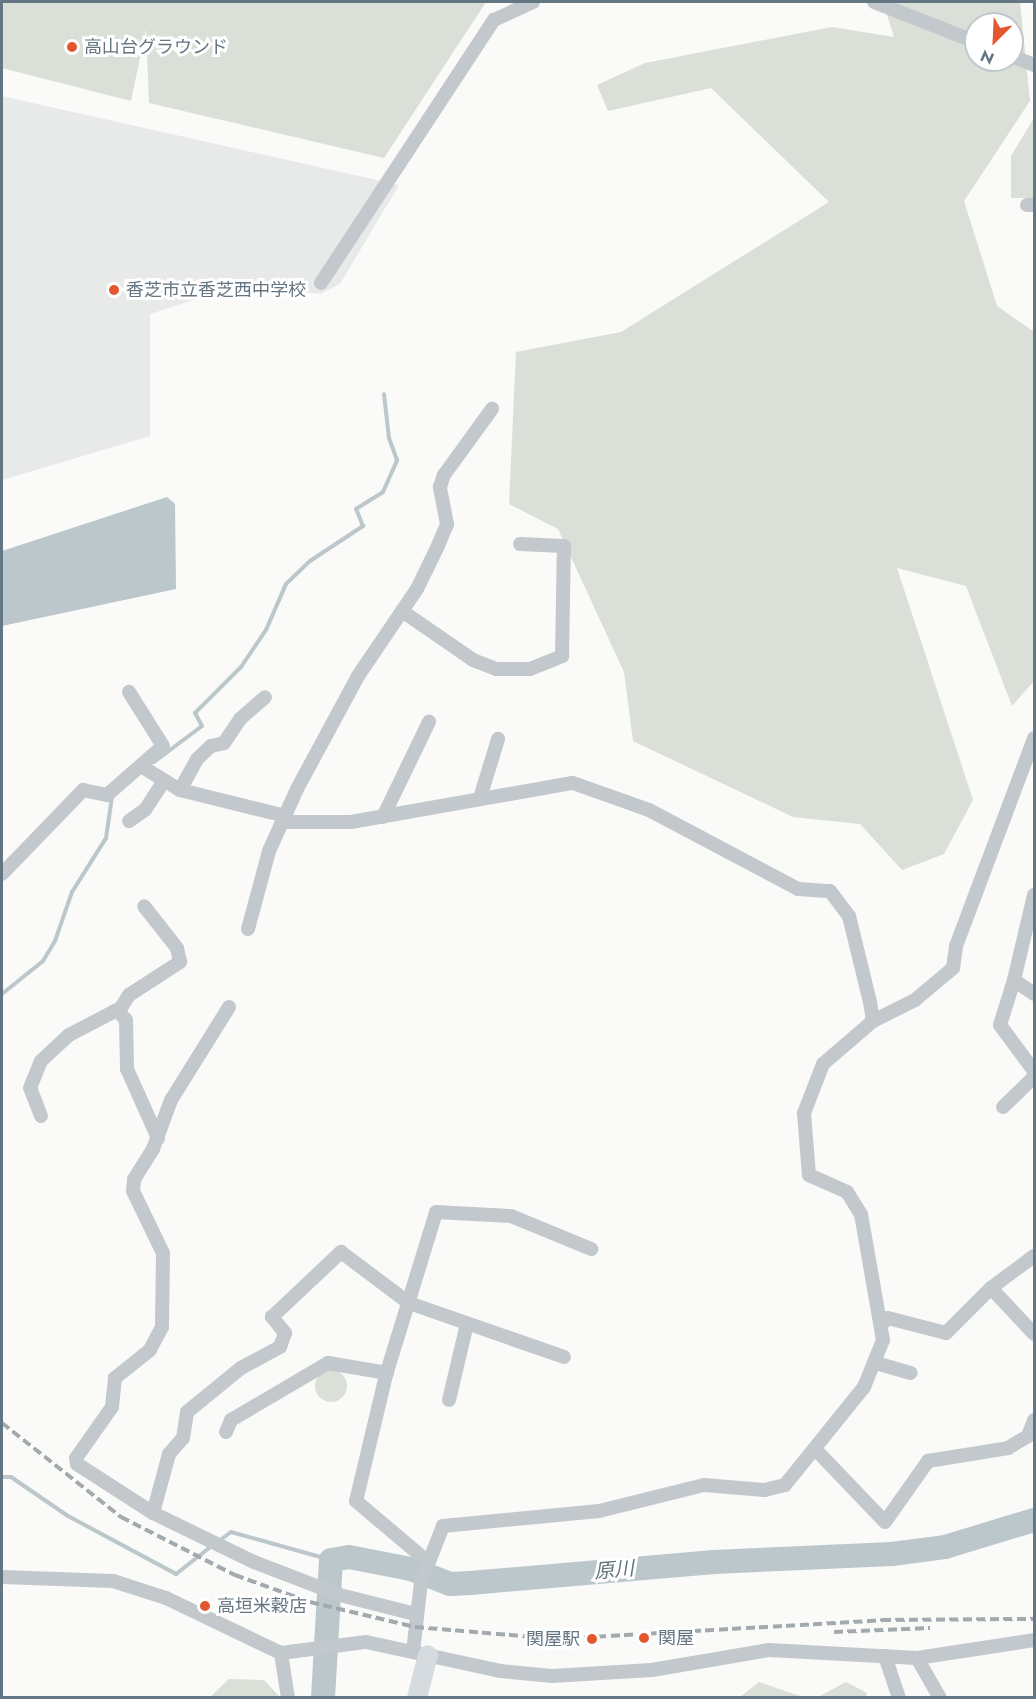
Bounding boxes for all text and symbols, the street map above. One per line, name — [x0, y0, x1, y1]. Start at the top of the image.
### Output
north arrow — [964, 12, 1024, 72]
place label: 高山台グラウンド — [84, 36, 228, 58]
marker: 高山台グラウンド — [65, 40, 79, 54]
text: N — [977, 44, 998, 70]
place label: 香芝市立香芝西中学校 — [126, 279, 306, 301]
marker: 香芝市立香芝西中学校 — [107, 283, 121, 297]
water label: 原川 — [593, 1556, 635, 1584]
place label: 高垣米穀店 — [217, 1595, 307, 1617]
marker: 高垣米穀店 — [198, 1599, 212, 1613]
place label: 関屋 — [658, 1627, 694, 1649]
place label: 関屋駅 — [526, 1628, 580, 1650]
marker: 関屋 — [635, 1629, 653, 1647]
marker: 関屋駅 — [585, 1632, 599, 1646]

